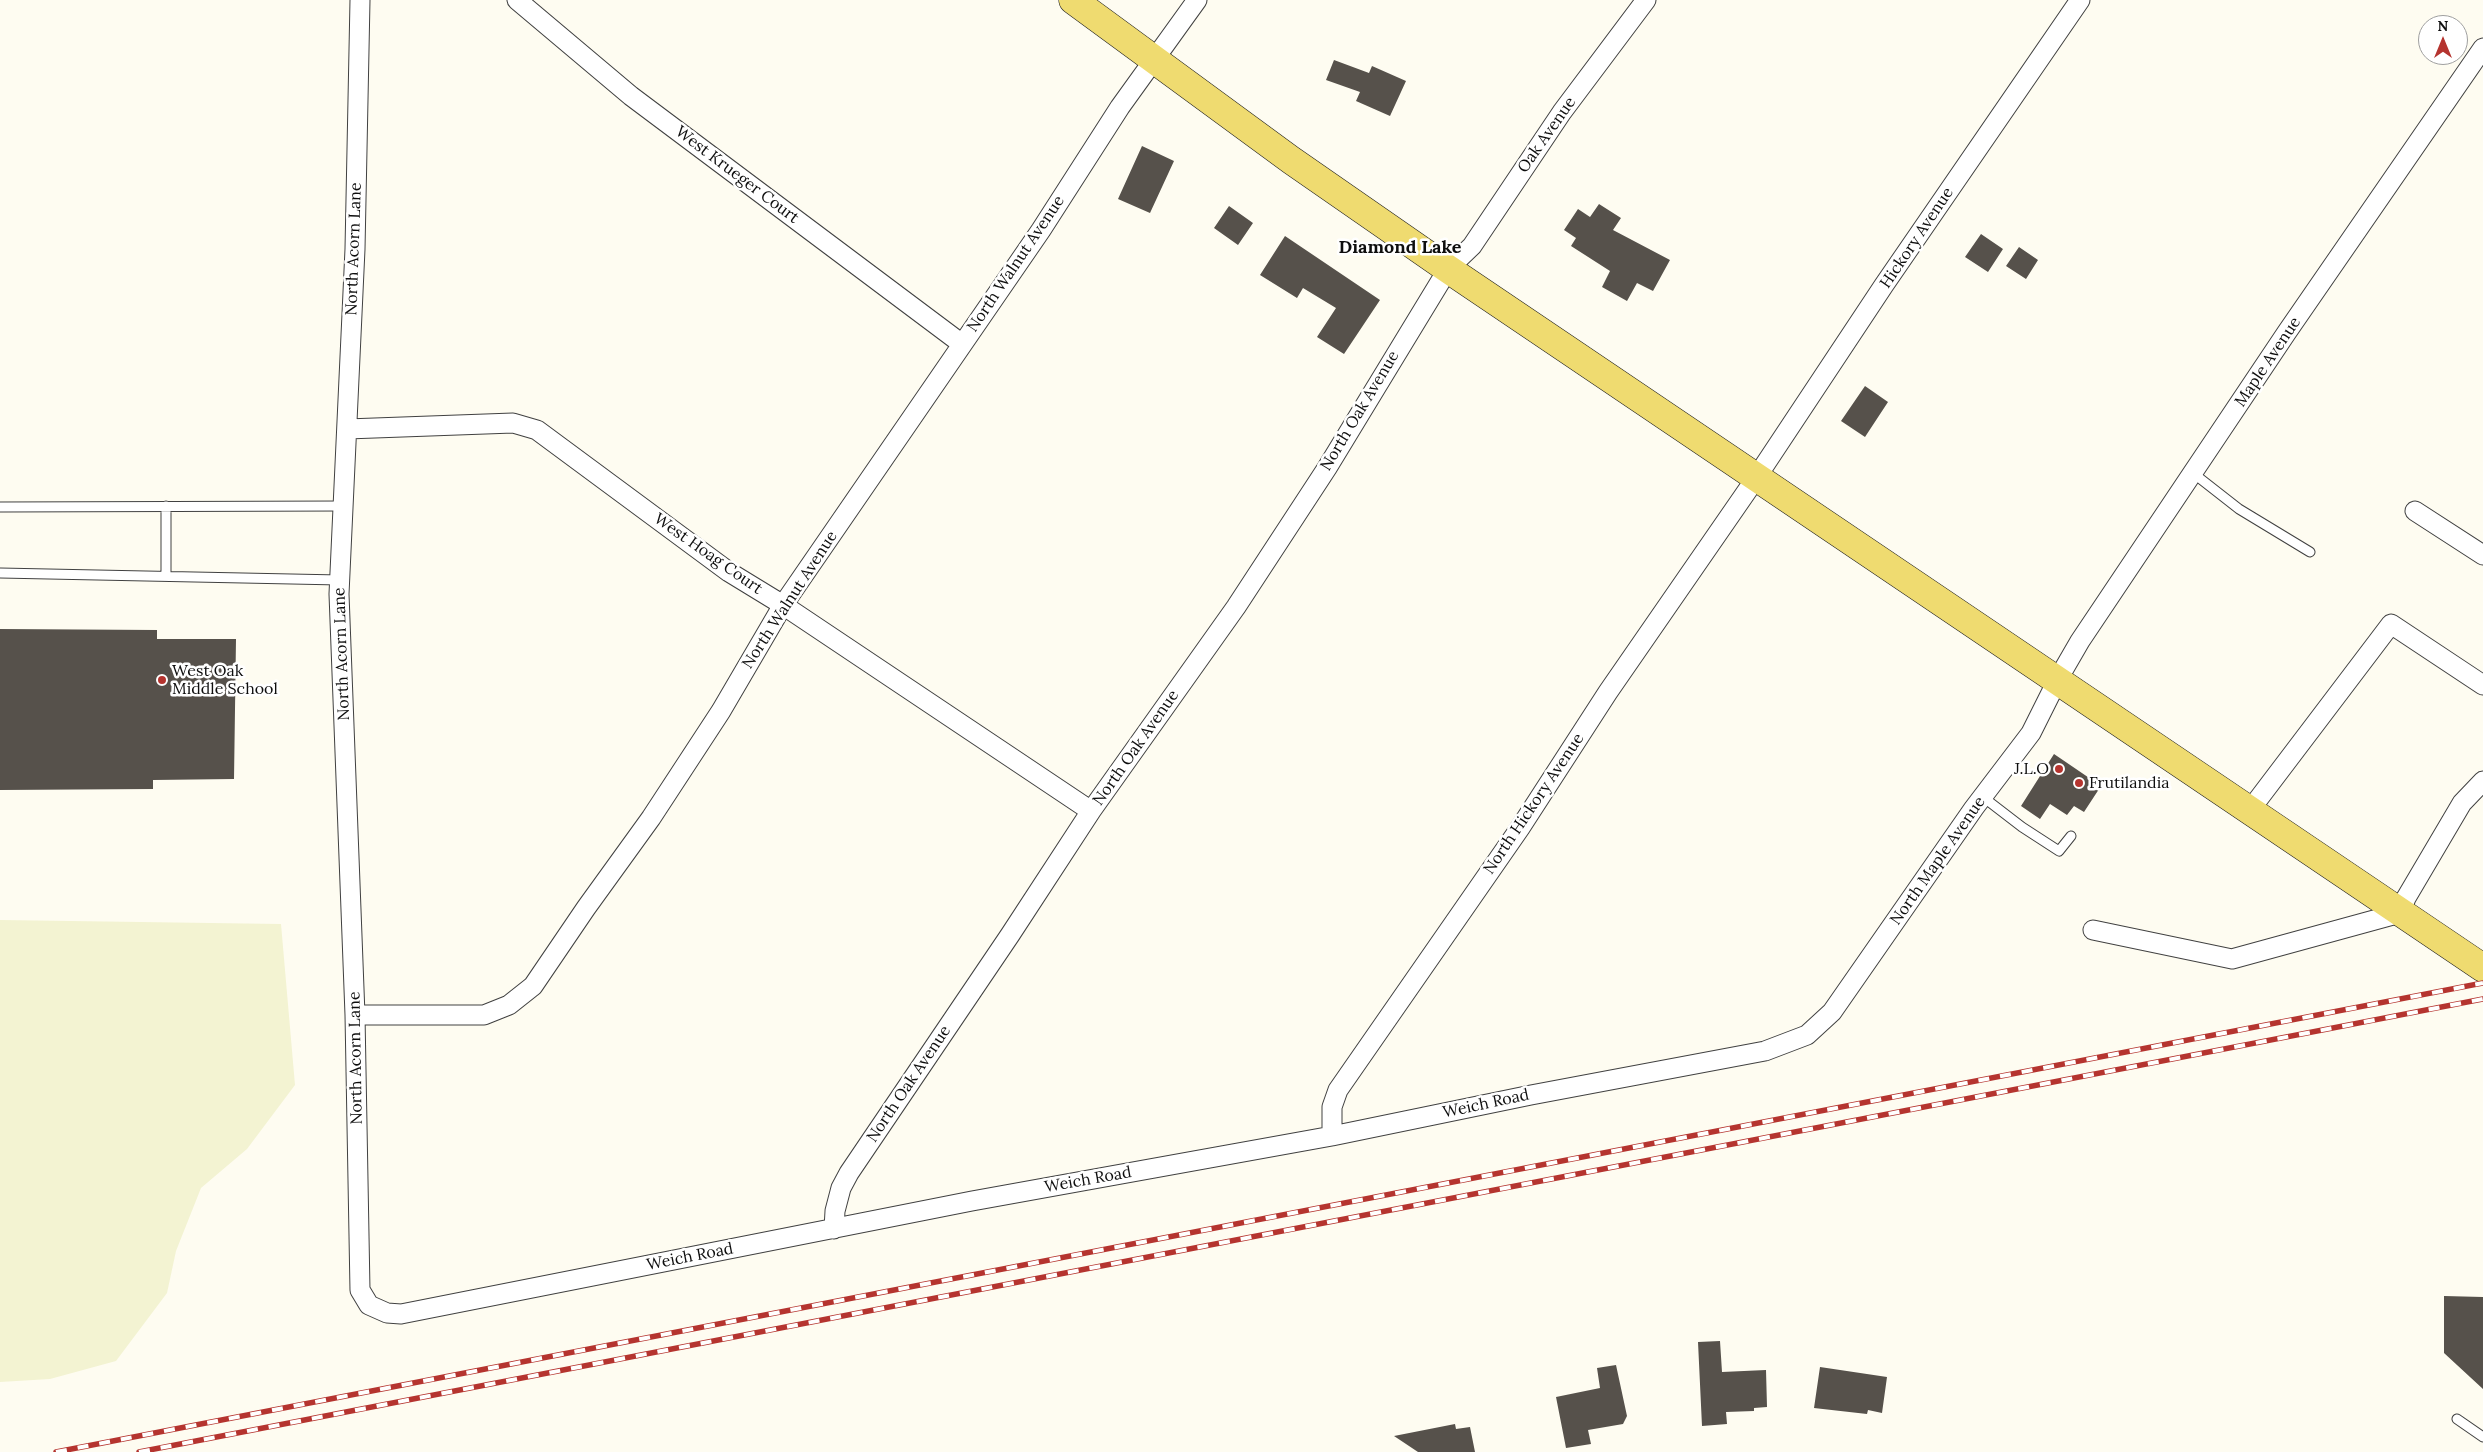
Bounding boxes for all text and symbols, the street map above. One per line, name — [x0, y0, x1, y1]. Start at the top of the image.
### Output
north arrow — [2418, 15, 2468, 65]
text: N — [2438, 17, 2448, 35]
street label: Oak Avenue — [1514, 93, 1580, 177]
street label: West Krueger Court — [671, 122, 803, 228]
street label: North Acorn Lane — [342, 182, 366, 316]
street label: Hickory Avenue — [1876, 184, 1958, 292]
street label: North Walnut Avenue — [963, 192, 1069, 336]
district label: Diamond Lake — [1339, 237, 1461, 259]
street label: Maple Avenue — [2231, 314, 2305, 410]
street label: North Oak Avenue — [1317, 348, 1403, 474]
street label: West Hoag Court — [650, 509, 766, 599]
street label: North Walnut Avenue — [738, 528, 842, 672]
street label: North Acorn Lane — [330, 587, 354, 721]
place label: West Oak Middle School — [172, 661, 278, 699]
marker: West Oak Middle School — [156, 674, 168, 686]
street label: North Oak Avenue — [1089, 687, 1183, 809]
street label: North Hickory Avenue — [1480, 730, 1588, 878]
place label: J.L.O — [2014, 759, 2049, 779]
marker: J.L.O — [2053, 763, 2065, 775]
place label: Frutilandia — [2089, 773, 2169, 793]
marker: Frutilandia — [2073, 777, 2085, 789]
street label: North Maple Avenue — [1886, 793, 1990, 929]
street label: North Acorn Lane — [345, 991, 367, 1125]
street label: North Oak Avenue — [863, 1022, 955, 1146]
street label: Weich Road — [1441, 1085, 1531, 1123]
street label: Weich Road — [1043, 1163, 1133, 1197]
street label: Weich Road — [645, 1239, 735, 1275]

